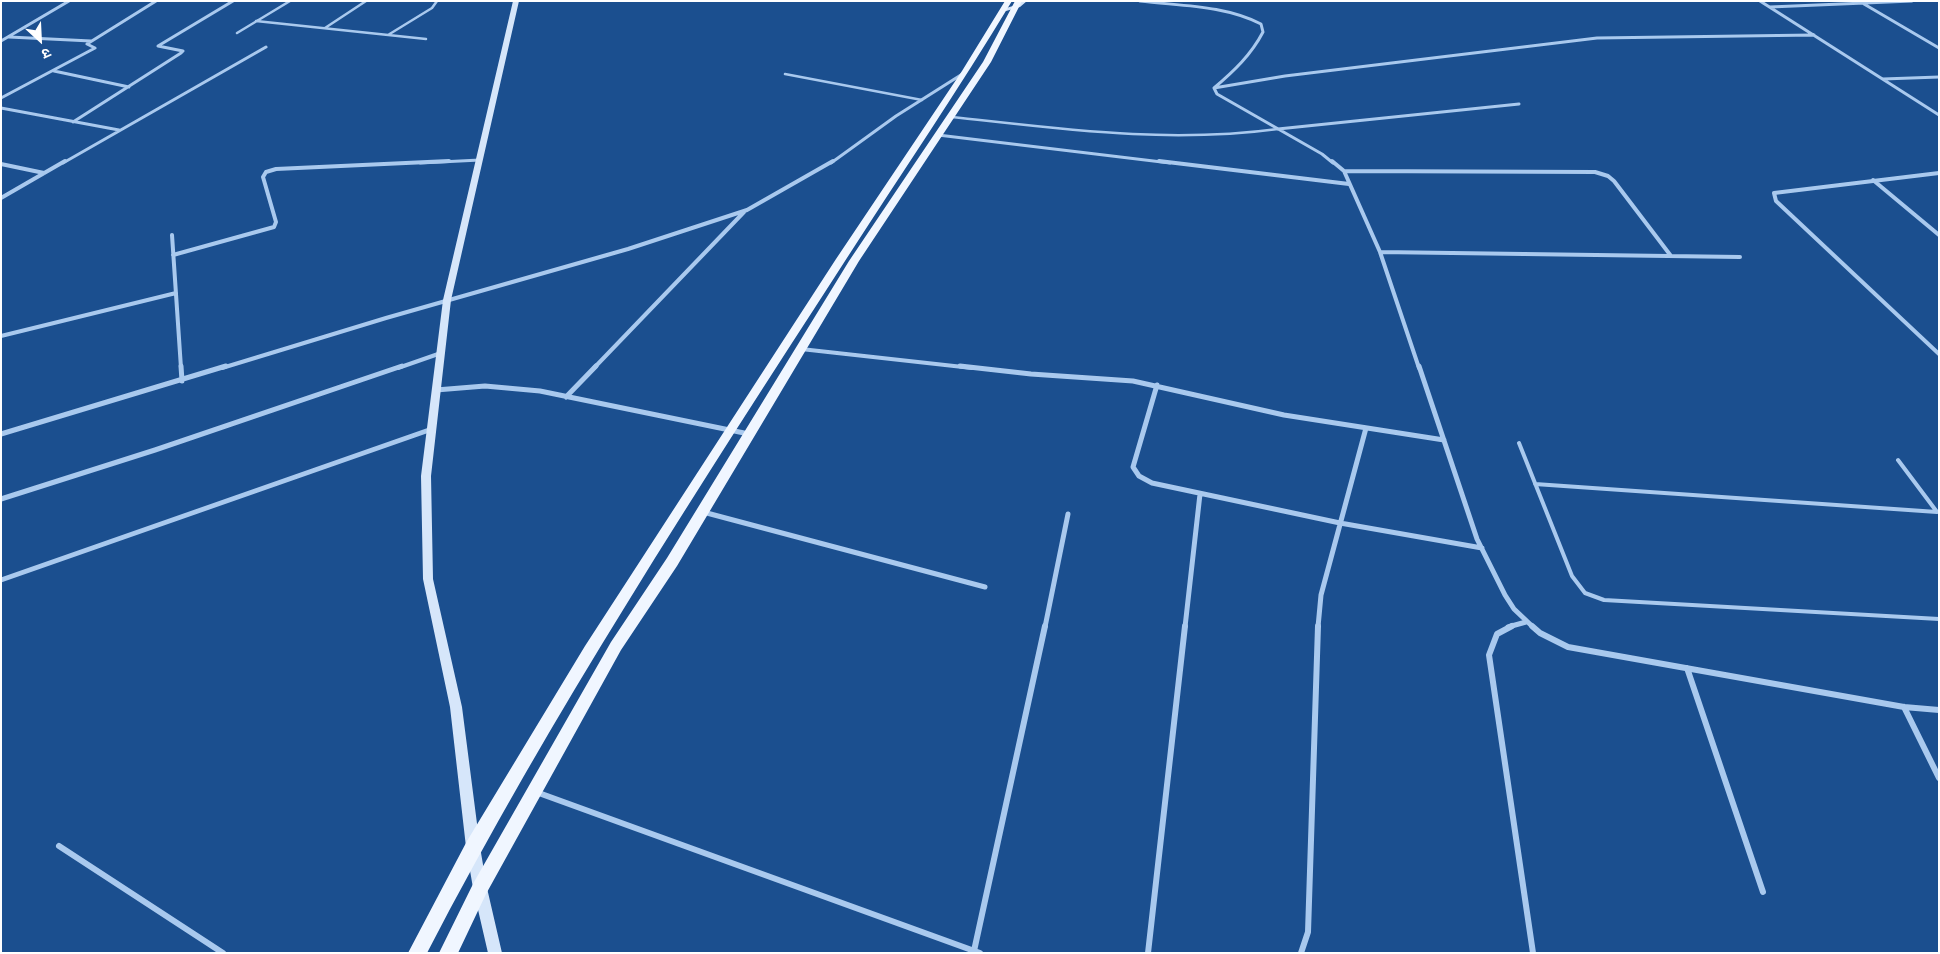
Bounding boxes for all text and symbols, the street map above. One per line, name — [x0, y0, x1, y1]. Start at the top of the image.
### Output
north arrow — [15, 15, 65, 65]
text: उ — [39, 45, 54, 63]

